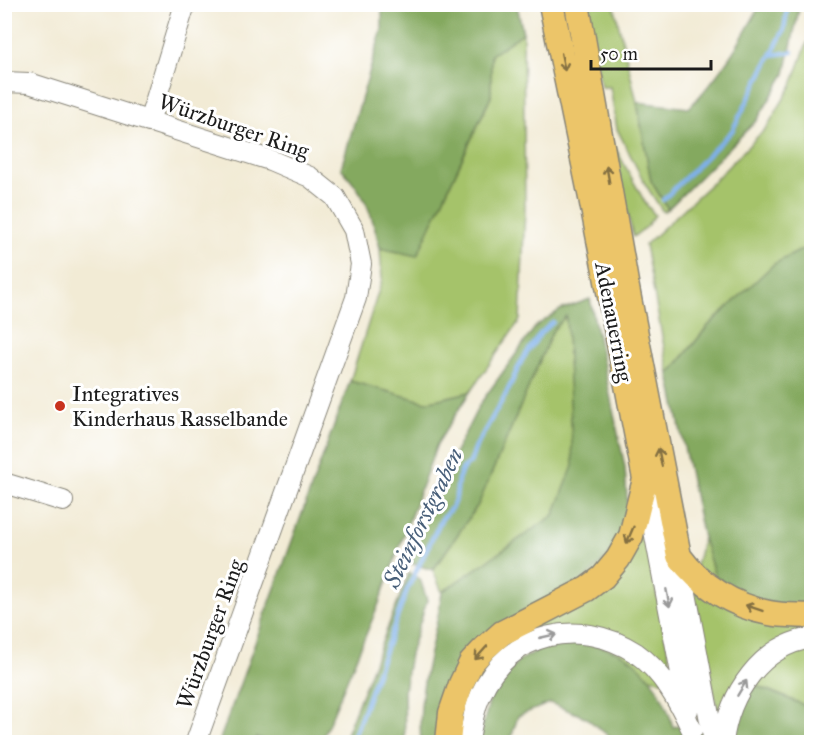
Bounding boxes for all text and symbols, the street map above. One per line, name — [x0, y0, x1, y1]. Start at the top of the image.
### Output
scale bar — [591, 33, 711, 71]
text: 50 m — [600, 43, 638, 65]
one-way arrow — [557, 52, 569, 71]
street label: Würzburger Ring — [155, 88, 314, 165]
one-way arrow — [602, 165, 613, 185]
street label: Adenauerring — [589, 259, 639, 385]
place label: Integratives Kinderhaus Rasselbande — [72, 380, 288, 432]
marker: Integratives Kinderhaus Rasselbande — [53, 399, 67, 413]
water label: Steinforstgraben — [376, 443, 470, 594]
one-way arrow — [654, 448, 665, 468]
one-way arrow — [624, 525, 635, 544]
street label: Würzburger Ring — [170, 555, 250, 713]
one-way arrow — [663, 588, 674, 607]
one-way arrow — [745, 602, 764, 613]
one-way arrow — [538, 630, 558, 641]
one-way arrow — [474, 645, 488, 660]
one-way arrow — [736, 680, 748, 697]

